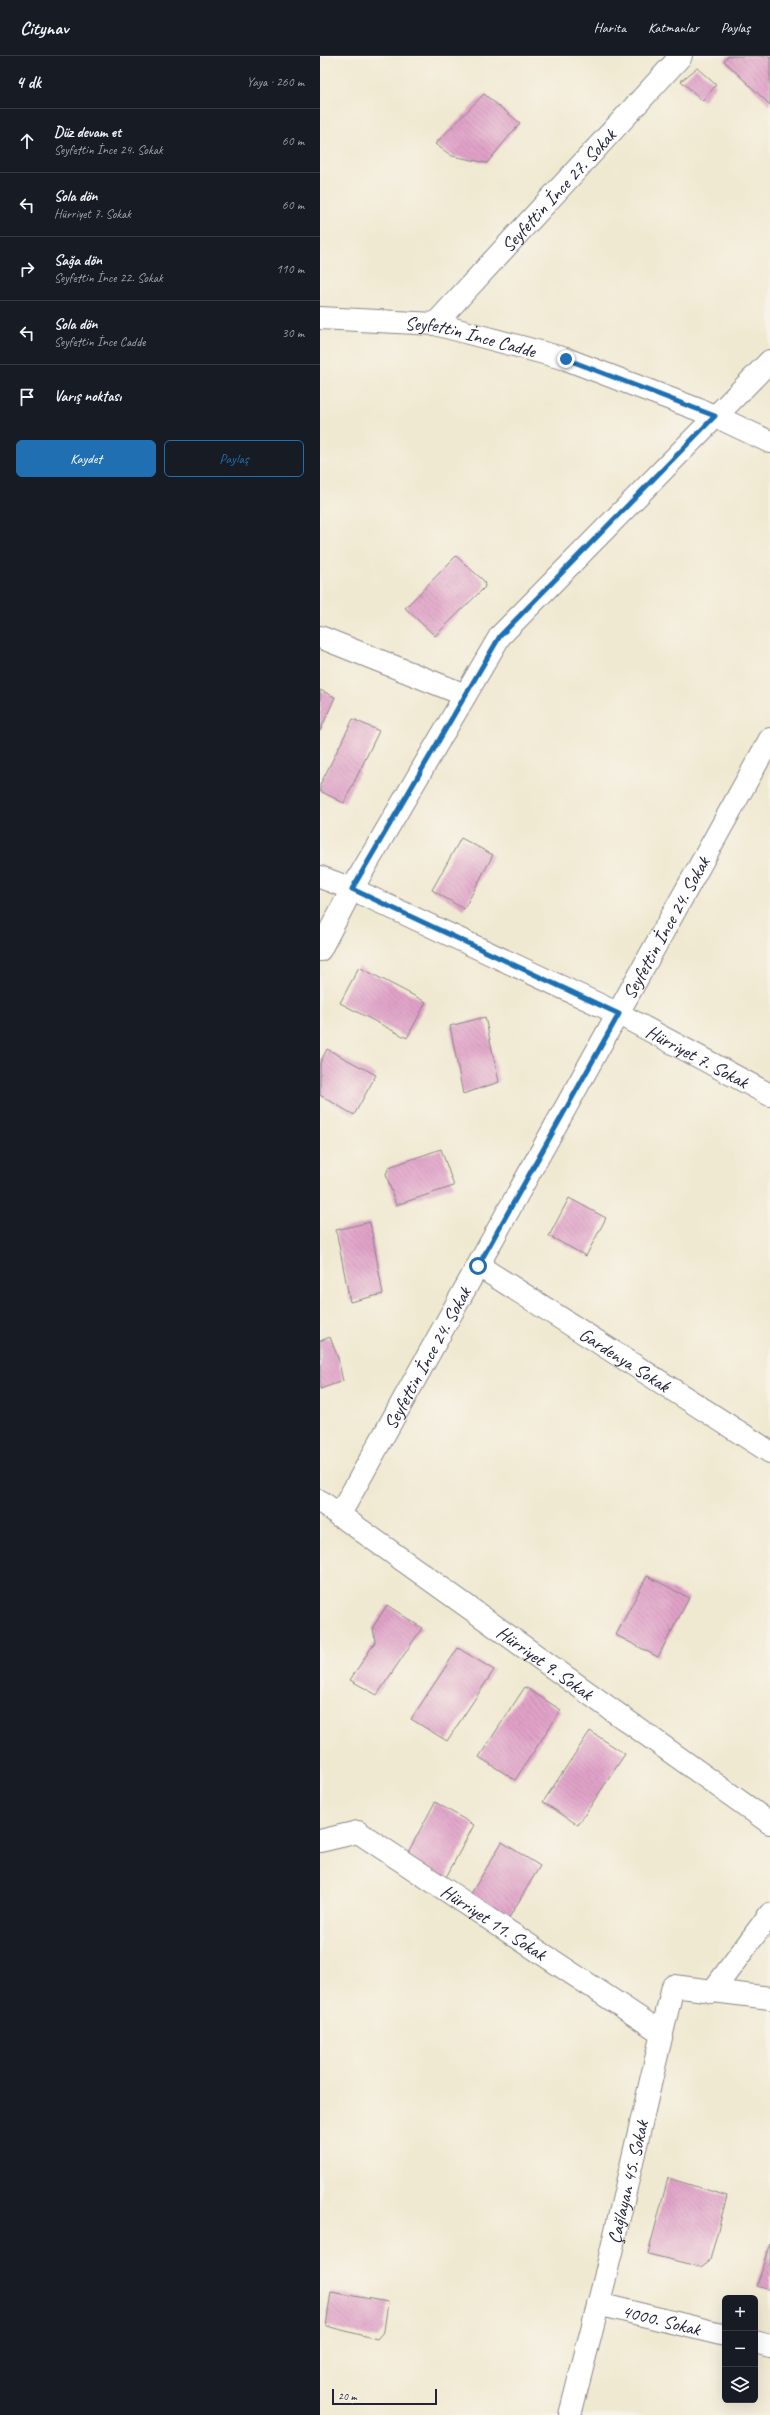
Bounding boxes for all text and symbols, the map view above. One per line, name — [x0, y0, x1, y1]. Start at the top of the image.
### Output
text: Citynav — [20, 16, 68, 40]
text: Harita — [594, 19, 626, 36]
text: Katmanlar — [648, 19, 699, 36]
text: Paylaş — [721, 19, 750, 36]
text: 4 dk — [16, 72, 41, 93]
text: Yaya · 260 m — [247, 74, 304, 90]
text: Düz devam et — [54, 123, 121, 142]
street label: Seyfettin İnce 27. Sokak — [496, 123, 622, 257]
icon: ahead — [16, 130, 38, 152]
text: 60 m — [282, 133, 304, 149]
text: Seyfettin İnce 24. Sokak — [54, 142, 163, 158]
text: Sola dön — [54, 187, 97, 206]
icon: left — [16, 194, 38, 216]
text: 60 m — [282, 197, 304, 213]
text: Hürriyet 7. Sokak — [54, 206, 131, 222]
text: Sağa dön — [54, 251, 102, 270]
icon: right — [16, 258, 38, 280]
text: 110 m — [276, 261, 304, 277]
text: Seyfettin İnce 22. Sokak — [54, 270, 163, 286]
street label: Seyfettin İnce Cadde — [404, 311, 540, 364]
text: Sola dön — [54, 315, 97, 334]
icon: left — [16, 322, 38, 344]
text: 30 m — [282, 325, 304, 341]
text: Seyfettin İnce Cadde — [54, 334, 146, 350]
route end — [557, 350, 575, 368]
icon: arrive — [16, 386, 38, 408]
text: Varış noktası — [54, 387, 121, 406]
button: Kaydet — [16, 440, 156, 477]
button: Paylaş — [164, 440, 304, 477]
street label: Seyfettin İnce 24. Sokak — [617, 852, 716, 1003]
street label: Hürriyet 7. Sokak — [642, 1020, 753, 1095]
route start — [469, 1257, 487, 1275]
street label: Seyfettin İnce 24. Sokak — [379, 1282, 477, 1434]
street label: Gardenya Sokak — [574, 1322, 676, 1399]
street label: Hürriyet 9. Sokak — [492, 1620, 598, 1706]
street label: Hürriyet 11. Sokak — [436, 1879, 551, 1967]
street label: Çağlayan 45. Sokak — [602, 2117, 655, 2246]
map controls — [722, 2295, 758, 2403]
button: + — [722, 2295, 758, 2331]
street label: 4000. Sokak — [619, 2299, 704, 2342]
button: − — [722, 2331, 758, 2367]
button: layers — [722, 2367, 758, 2403]
scale bar — [332, 2387, 437, 2406]
text: 20 m — [338, 2389, 357, 2403]

